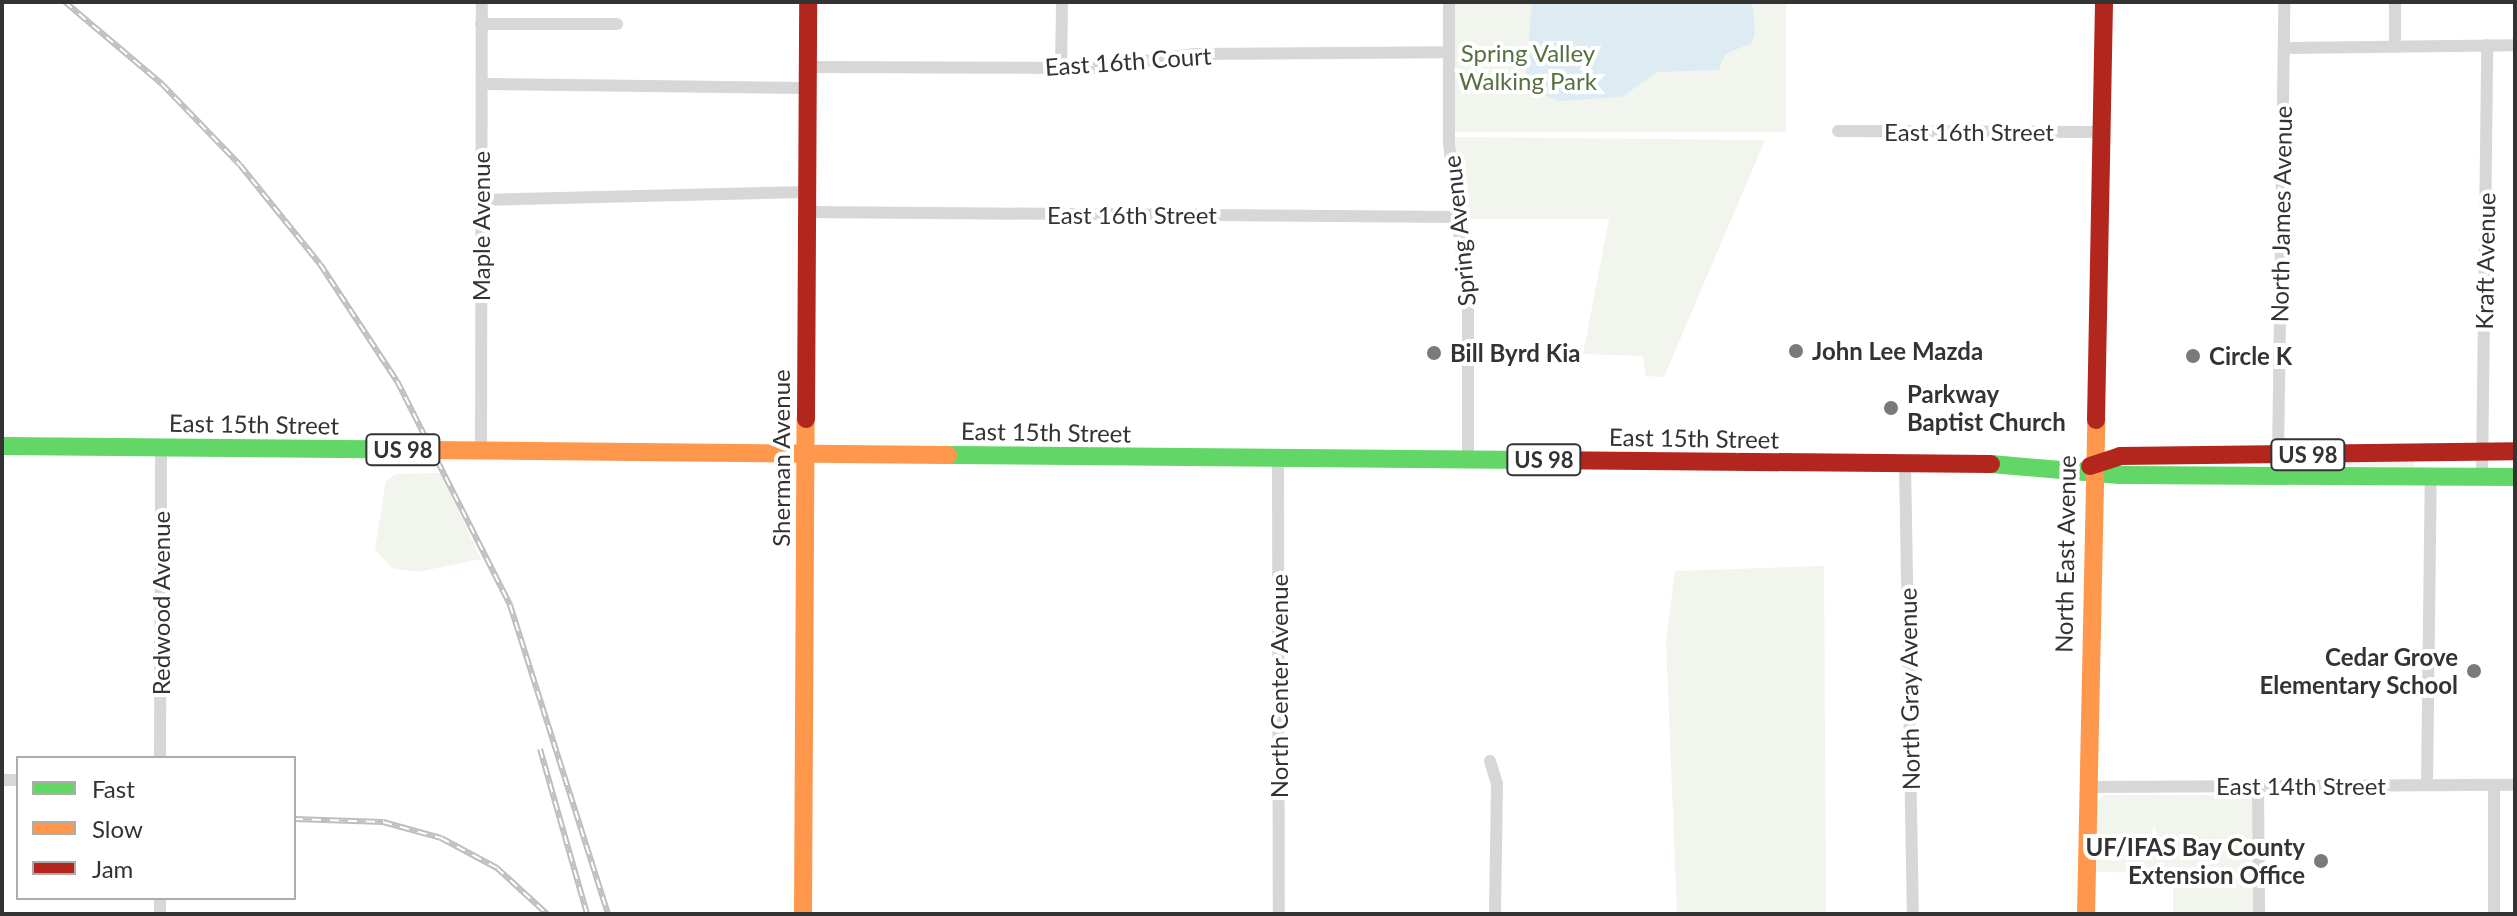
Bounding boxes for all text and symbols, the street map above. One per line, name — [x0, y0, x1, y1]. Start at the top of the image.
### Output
park label: Spring Valley Walking Park — [1459, 39, 1597, 95]
street label: East 16th Court — [1044, 41, 1212, 81]
street label: North James Avenue — [2265, 105, 2297, 323]
street label: East 16th Street — [1884, 118, 2054, 146]
street label: Maple Avenue — [467, 150, 495, 302]
street label: Spring Avenue — [1437, 154, 1481, 308]
street label: Kraft Avenue — [2469, 192, 2501, 330]
street label: East 16th Street — [1047, 201, 1217, 229]
place label: John Lee Mazda — [1812, 337, 1983, 365]
place label: Bill Byrd Kia — [1450, 339, 1580, 367]
marker: John Lee Mazda — [1787, 342, 1805, 360]
place label: Circle K — [2209, 342, 2292, 370]
marker: Bill Byrd Kia — [1425, 344, 1443, 362]
marker: Circle K — [2184, 347, 2202, 365]
street label: Sherman Avenue — [767, 369, 795, 547]
place label: Parkway Baptist Church — [1907, 380, 2066, 436]
marker: Parkway Baptist Church — [1882, 399, 1900, 417]
street label: East 15th Street — [169, 408, 339, 440]
street label: East 15th Street — [961, 416, 1131, 448]
street label: East 15th Street — [1609, 422, 1779, 454]
road number: US 98 — [365, 432, 441, 468]
road number: US 98 — [2270, 437, 2346, 473]
road number: US 98 — [1506, 442, 1582, 478]
street label: North East Avenue — [2049, 454, 2081, 654]
street label: Redwood Avenue — [147, 510, 175, 696]
street label: North Center Avenue — [1265, 573, 1293, 799]
street label: North Gray Avenue — [1893, 587, 1925, 791]
place label: Cedar Grove Elementary School — [2259, 643, 2458, 699]
marker: Cedar Grove Elementary School — [2465, 662, 2483, 680]
legend — [16, 756, 296, 900]
street label: East 14th Street — [2216, 772, 2386, 800]
text: Fast — [92, 774, 135, 803]
text: Slow — [92, 814, 143, 843]
place label: UF/IFAS Bay County Extension Office — [2085, 833, 2305, 889]
marker: UF/IFAS Bay County Extension Office — [2312, 852, 2330, 870]
text: Jam — [92, 854, 133, 883]

